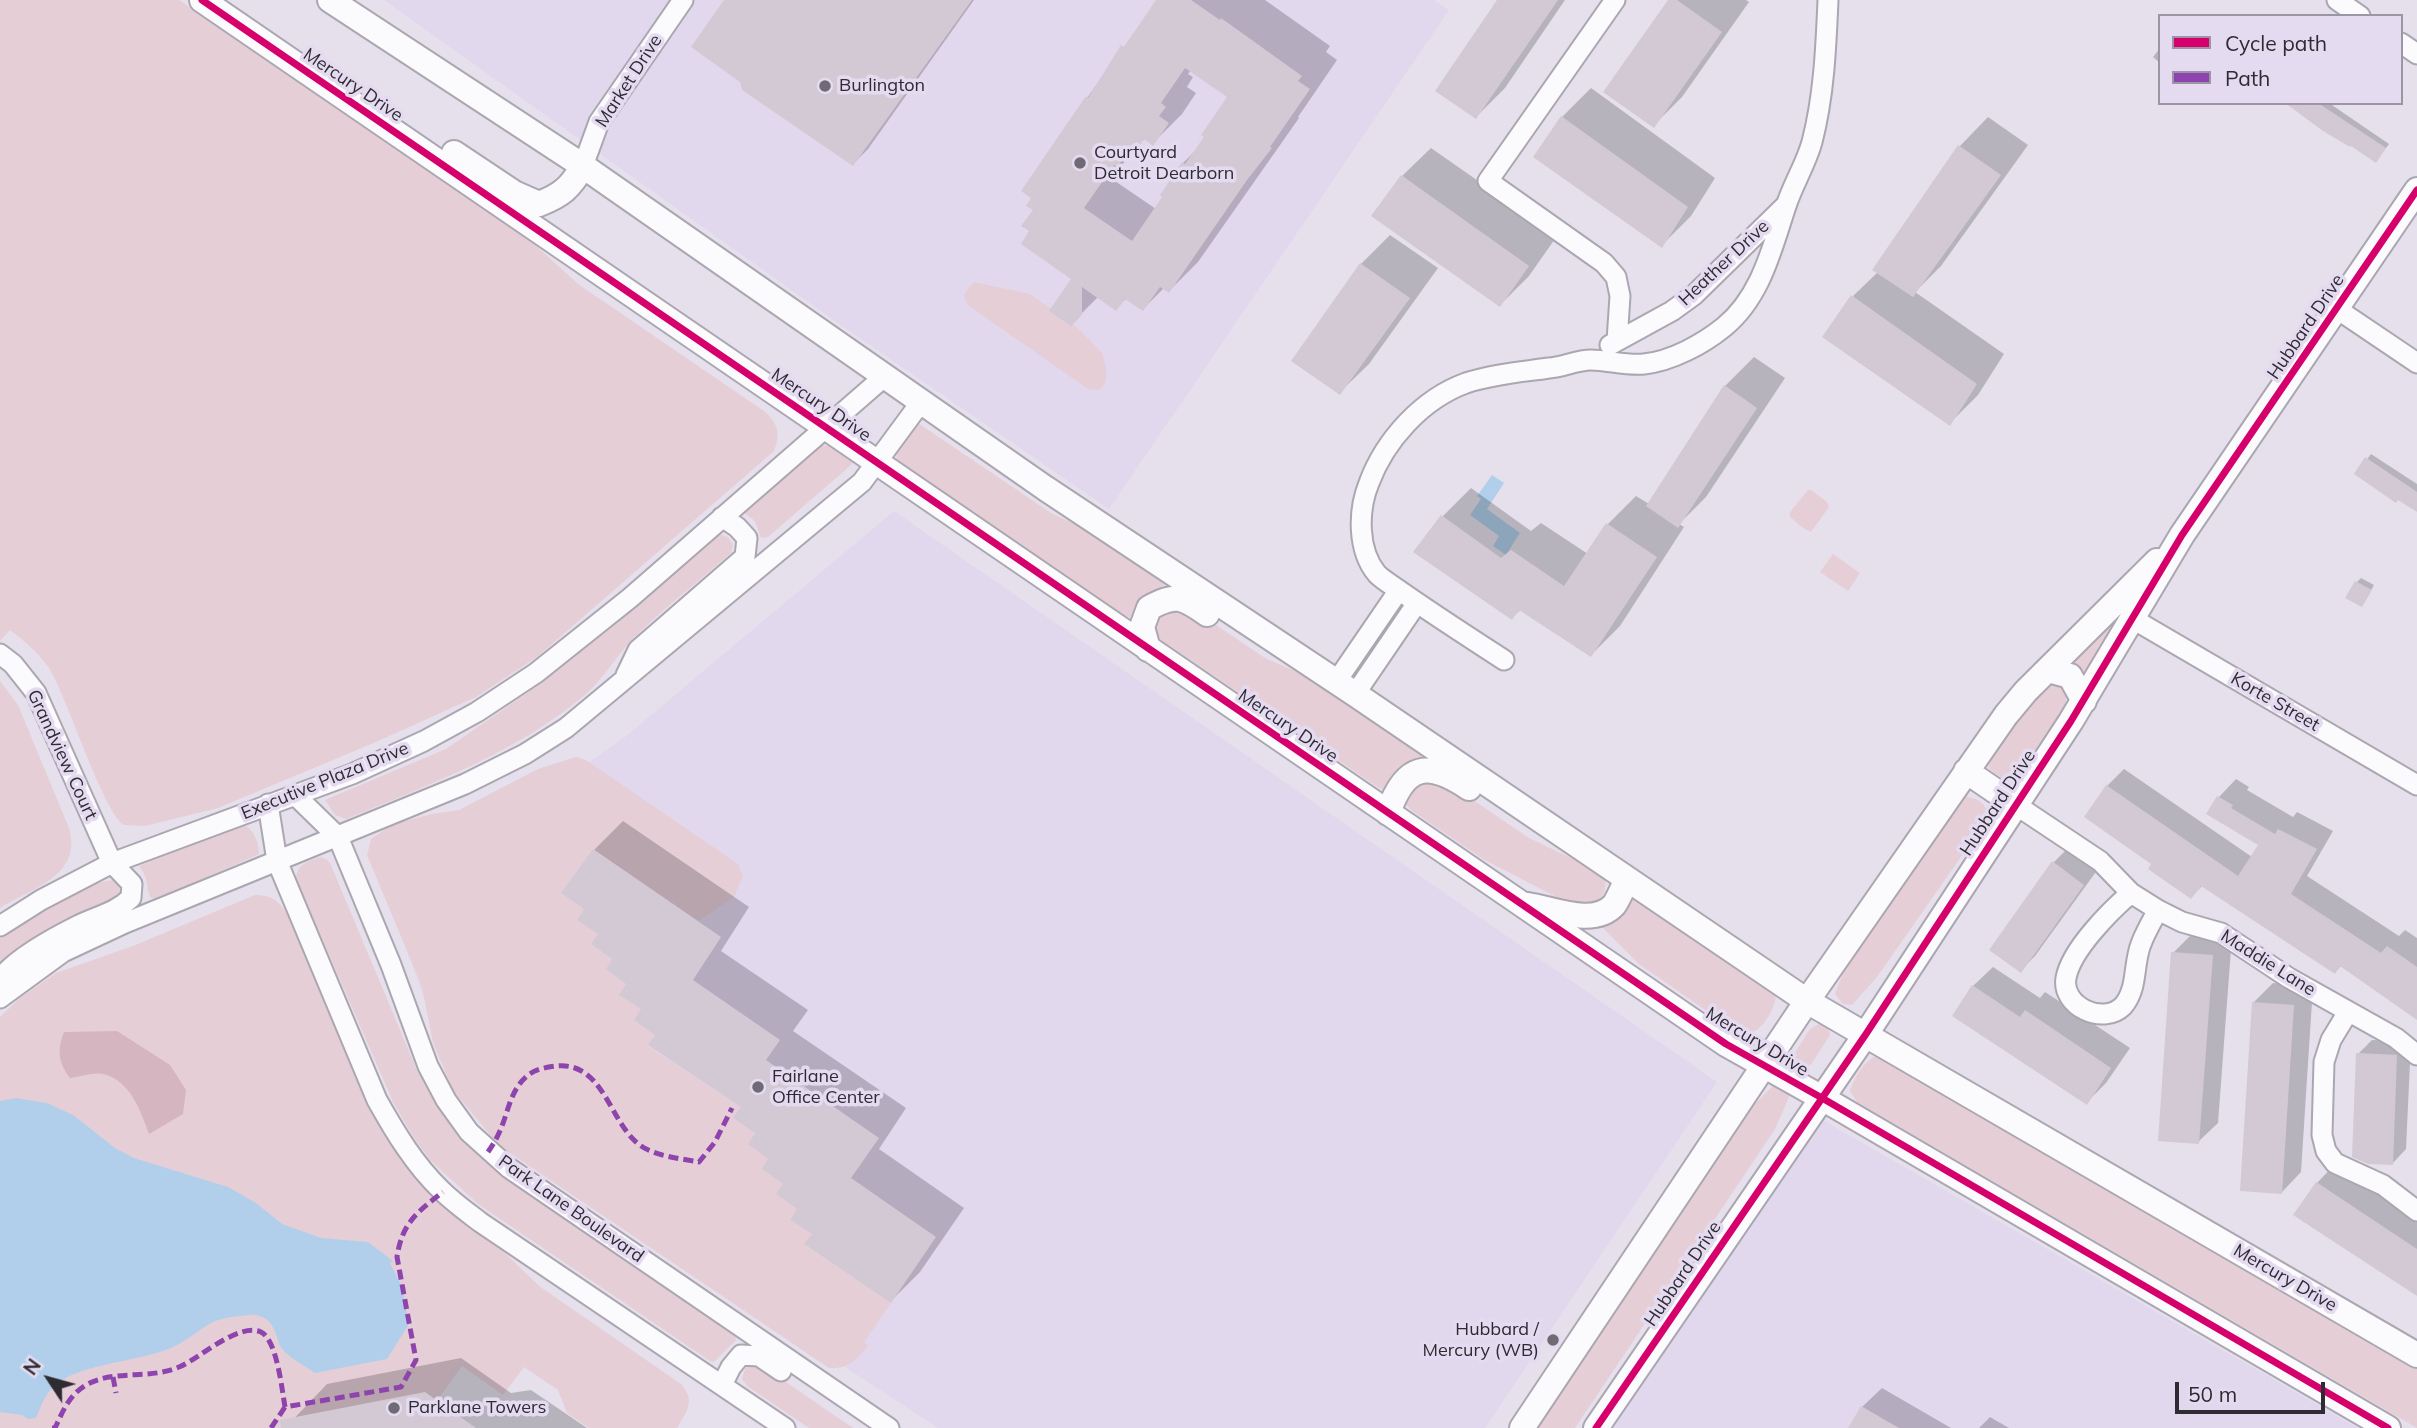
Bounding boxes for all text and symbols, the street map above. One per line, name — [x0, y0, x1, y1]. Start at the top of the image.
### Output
legend — [2158, 14, 2403, 105]
text: Cycle path — [2225, 30, 2327, 56]
street label: Market Drive — [591, 31, 667, 131]
street label: Mercury Drive — [299, 44, 407, 126]
text: Path — [2225, 65, 2270, 91]
place label: Burlington — [839, 75, 925, 97]
marker: Burlington — [817, 78, 833, 94]
place label: Courtyard Detroit Dearborn — [1094, 142, 1234, 184]
marker: Courtyard Detroit Dearborn — [1072, 155, 1088, 171]
street label: Heather Drive — [1674, 216, 1774, 310]
street label: Hubbard Drive — [2263, 270, 2349, 384]
street label: Mercury Drive — [767, 364, 875, 446]
street label: Korte Street — [2227, 668, 2323, 736]
street label: Mercury Drive — [1234, 685, 1342, 767]
street label: Grandview Court — [22, 686, 102, 824]
street label: Executive Plaza Drive — [238, 738, 412, 824]
street label: Hubbard Drive — [1956, 746, 2040, 860]
street label: Maddie Lane — [2217, 925, 2319, 1001]
street label: Mercury Drive — [1702, 1003, 1812, 1081]
place label: Fairlane Office Center — [772, 1066, 880, 1108]
marker: Fairlane Office Center — [750, 1079, 766, 1095]
street label: Park Lane Boulevard — [494, 1151, 648, 1267]
street label: Hubbard Drive — [1640, 1217, 1726, 1331]
street label: Mercury Drive — [2229, 1240, 2341, 1316]
place label: Hubbard / Mercury (WB) — [1422, 1319, 1539, 1362]
marker: Hubbard / Mercury (WB) — [1545, 1332, 1561, 1348]
north arrow — [14, 1344, 84, 1414]
text: N — [18, 1354, 46, 1380]
scale bar — [2179, 1368, 2330, 1412]
text: 50 m — [2188, 1381, 2237, 1407]
place label: Parklane Towers — [408, 1397, 546, 1419]
marker: Parklane Towers — [386, 1400, 402, 1416]

